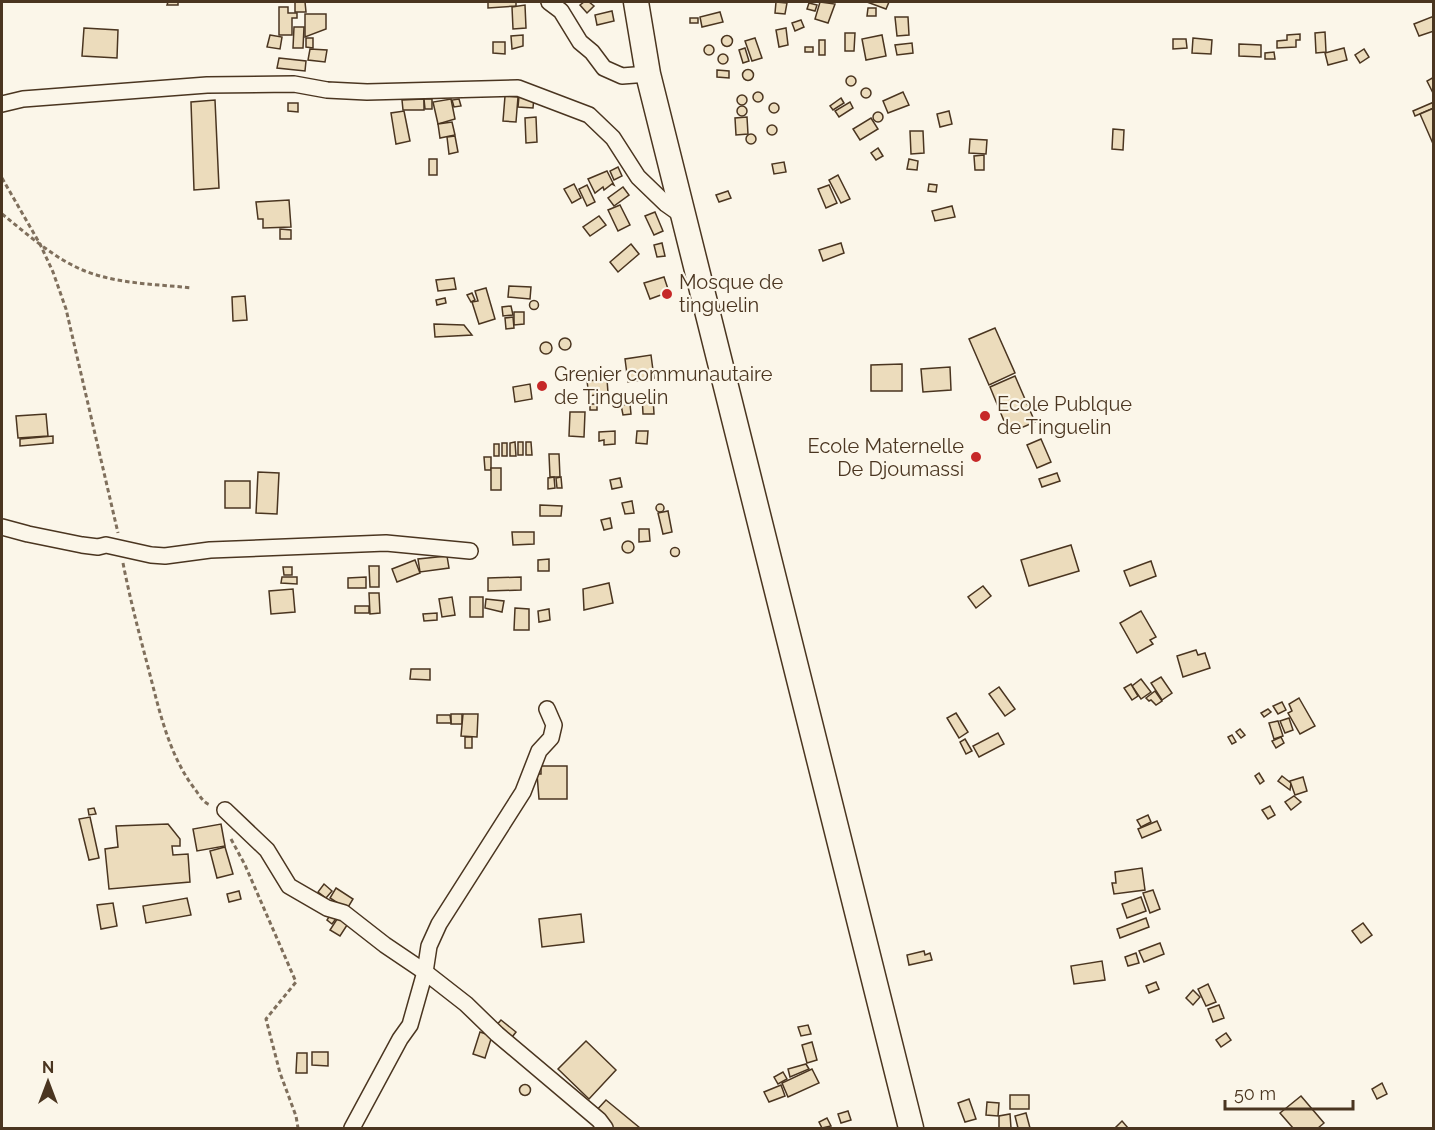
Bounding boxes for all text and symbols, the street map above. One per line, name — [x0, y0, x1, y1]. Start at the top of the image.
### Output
place label: Mosque de tinguelin — [679, 270, 783, 317]
marker: Mosque de tinguelin — [660, 287, 674, 301]
place label: Grenier communautaire de Tinguelin — [554, 362, 773, 409]
marker: Grenier communautaire de Tinguelin — [535, 379, 549, 393]
place label: Ecole Publque de Tinguelin — [997, 392, 1132, 439]
marker: Ecole Publque de Tinguelin — [978, 409, 992, 423]
place label: Ecole Maternelle De Djoumassi — [808, 434, 964, 481]
marker: Ecole Maternelle De Djoumassi — [969, 450, 983, 464]
north arrow — [18, 1052, 78, 1112]
text: N — [42, 1058, 54, 1077]
scale bar — [1225, 1073, 1352, 1111]
text: 50 m — [1234, 1083, 1276, 1104]

